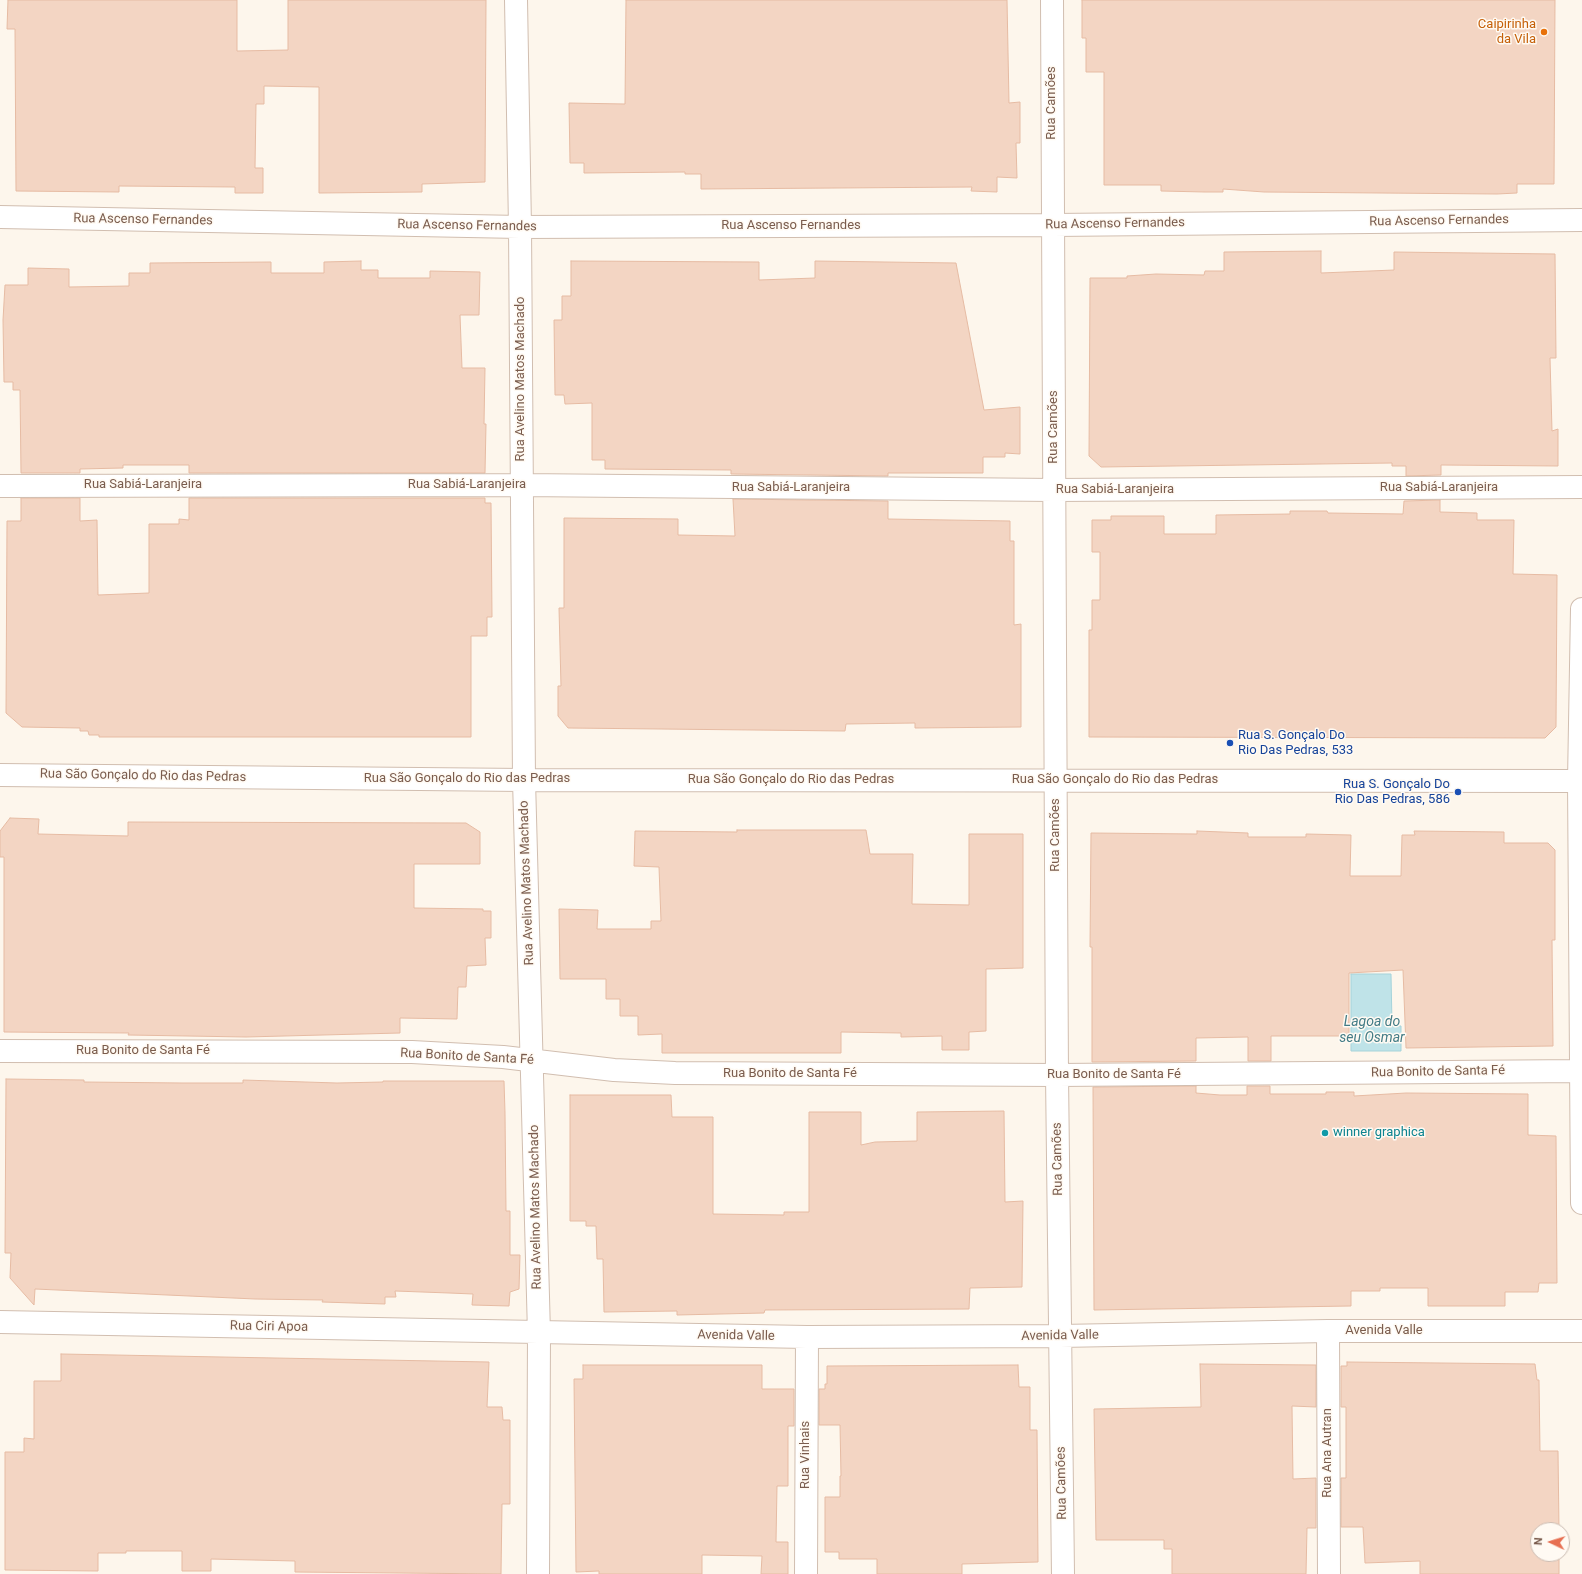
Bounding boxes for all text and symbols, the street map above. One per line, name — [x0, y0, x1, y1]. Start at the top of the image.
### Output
place label: Caipirinha da Vila — [1478, 17, 1536, 48]
marker: Caipirinha da Vila — [1539, 27, 1549, 37]
street label: Rua Camões — [1044, 66, 1060, 140]
street label: Rua Ascenso Fernandes — [73, 211, 213, 229]
street label: Rua Ascenso Fernandes — [1369, 212, 1509, 230]
street label: Rua Ascenso Fernandes — [1045, 215, 1185, 233]
street label: Rua Ascenso Fernandes — [397, 217, 537, 235]
street label: Rua Ascenso Fernandes — [721, 218, 861, 234]
street label: Rua Avelino Matos Machado — [513, 297, 529, 461]
street label: Rua Camões — [1046, 390, 1062, 464]
street label: Rua Sabiá-Laranjeira — [84, 477, 202, 493]
street label: Rua Sabiá-Laranjeira — [408, 477, 526, 493]
street label: Rua Sabiá-Laranjeira — [732, 480, 850, 496]
street label: Rua Sabiá-Laranjeira — [1380, 480, 1498, 496]
street label: Rua Sabiá-Laranjeira — [1056, 482, 1174, 498]
place label: Rua S. Gonçalo Do Rio Das Pedras, 533 — [1238, 728, 1353, 759]
marker: Rua S. Gonçalo Do Rio Das Pedras, 533 — [1225, 738, 1235, 748]
street label: Rua São Gonçalo do Rio das Pedras — [40, 766, 246, 786]
street label: Rua São Gonçalo do Rio das Pedras — [364, 771, 570, 787]
street label: Rua São Gonçalo do Rio das Pedras — [688, 772, 894, 788]
street label: Rua São Gonçalo do Rio das Pedras — [1012, 772, 1218, 788]
place label: Rua S. Gonçalo Do Rio Das Pedras, 586 — [1335, 777, 1450, 808]
marker: Rua S. Gonçalo Do Rio Das Pedras, 586 — [1453, 787, 1463, 797]
street label: Rua Camões — [1048, 798, 1064, 872]
street label: Rua Avelino Matos Machado — [516, 800, 538, 966]
water label: Lagoa do seu Osmar — [1339, 1014, 1405, 1046]
street label: Rua Bonito de Santa Fé — [76, 1043, 210, 1059]
street label: Rua Bonito de Santa Fé — [400, 1046, 534, 1068]
street label: Rua Bonito de Santa Fé — [1371, 1063, 1505, 1081]
street label: Rua Bonito de Santa Fé — [723, 1066, 857, 1082]
street label: Rua Bonito de Santa Fé — [1047, 1067, 1181, 1083]
street label: Rua Camões — [1050, 1122, 1066, 1196]
street label: Rua Avelino Matos Machado — [527, 1124, 545, 1290]
place label: winner graphica — [1333, 1125, 1425, 1141]
marker: winner graphica — [1320, 1128, 1330, 1138]
street label: Rua Ciri Apoa — [230, 1319, 308, 1335]
street label: Avenida Valle — [1345, 1323, 1423, 1339]
street label: Avenida Valle — [697, 1328, 775, 1344]
street label: Avenida Valle — [1021, 1328, 1099, 1344]
street label: Rua Ana Autran — [1320, 1408, 1336, 1498]
street label: Rua Vinhais — [798, 1421, 814, 1489]
street label: Rua Camões — [1054, 1446, 1070, 1520]
north arrow — [1530, 1522, 1570, 1562]
text: N — [1532, 1537, 1545, 1546]

